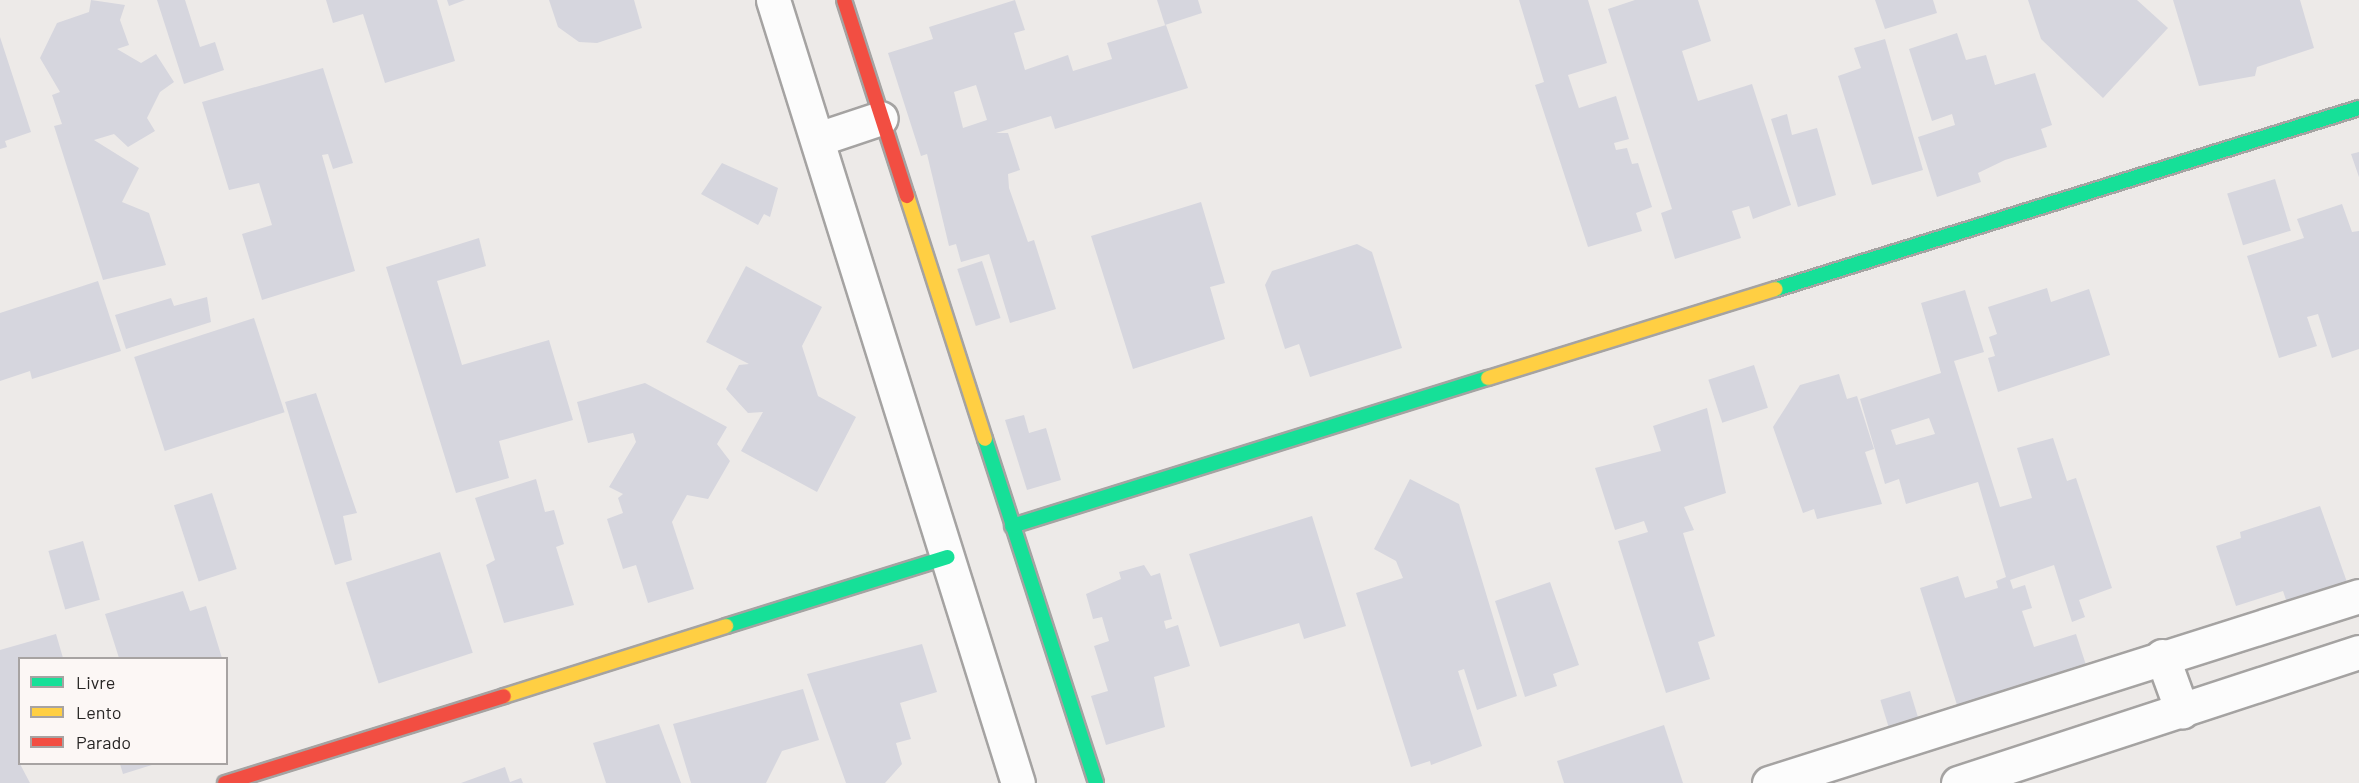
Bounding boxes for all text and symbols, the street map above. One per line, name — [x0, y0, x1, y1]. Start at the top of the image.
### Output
legend — [18, 657, 228, 765]
text: Livre — [76, 671, 115, 693]
text: Lento — [76, 701, 122, 723]
text: Parado — [76, 731, 131, 753]

